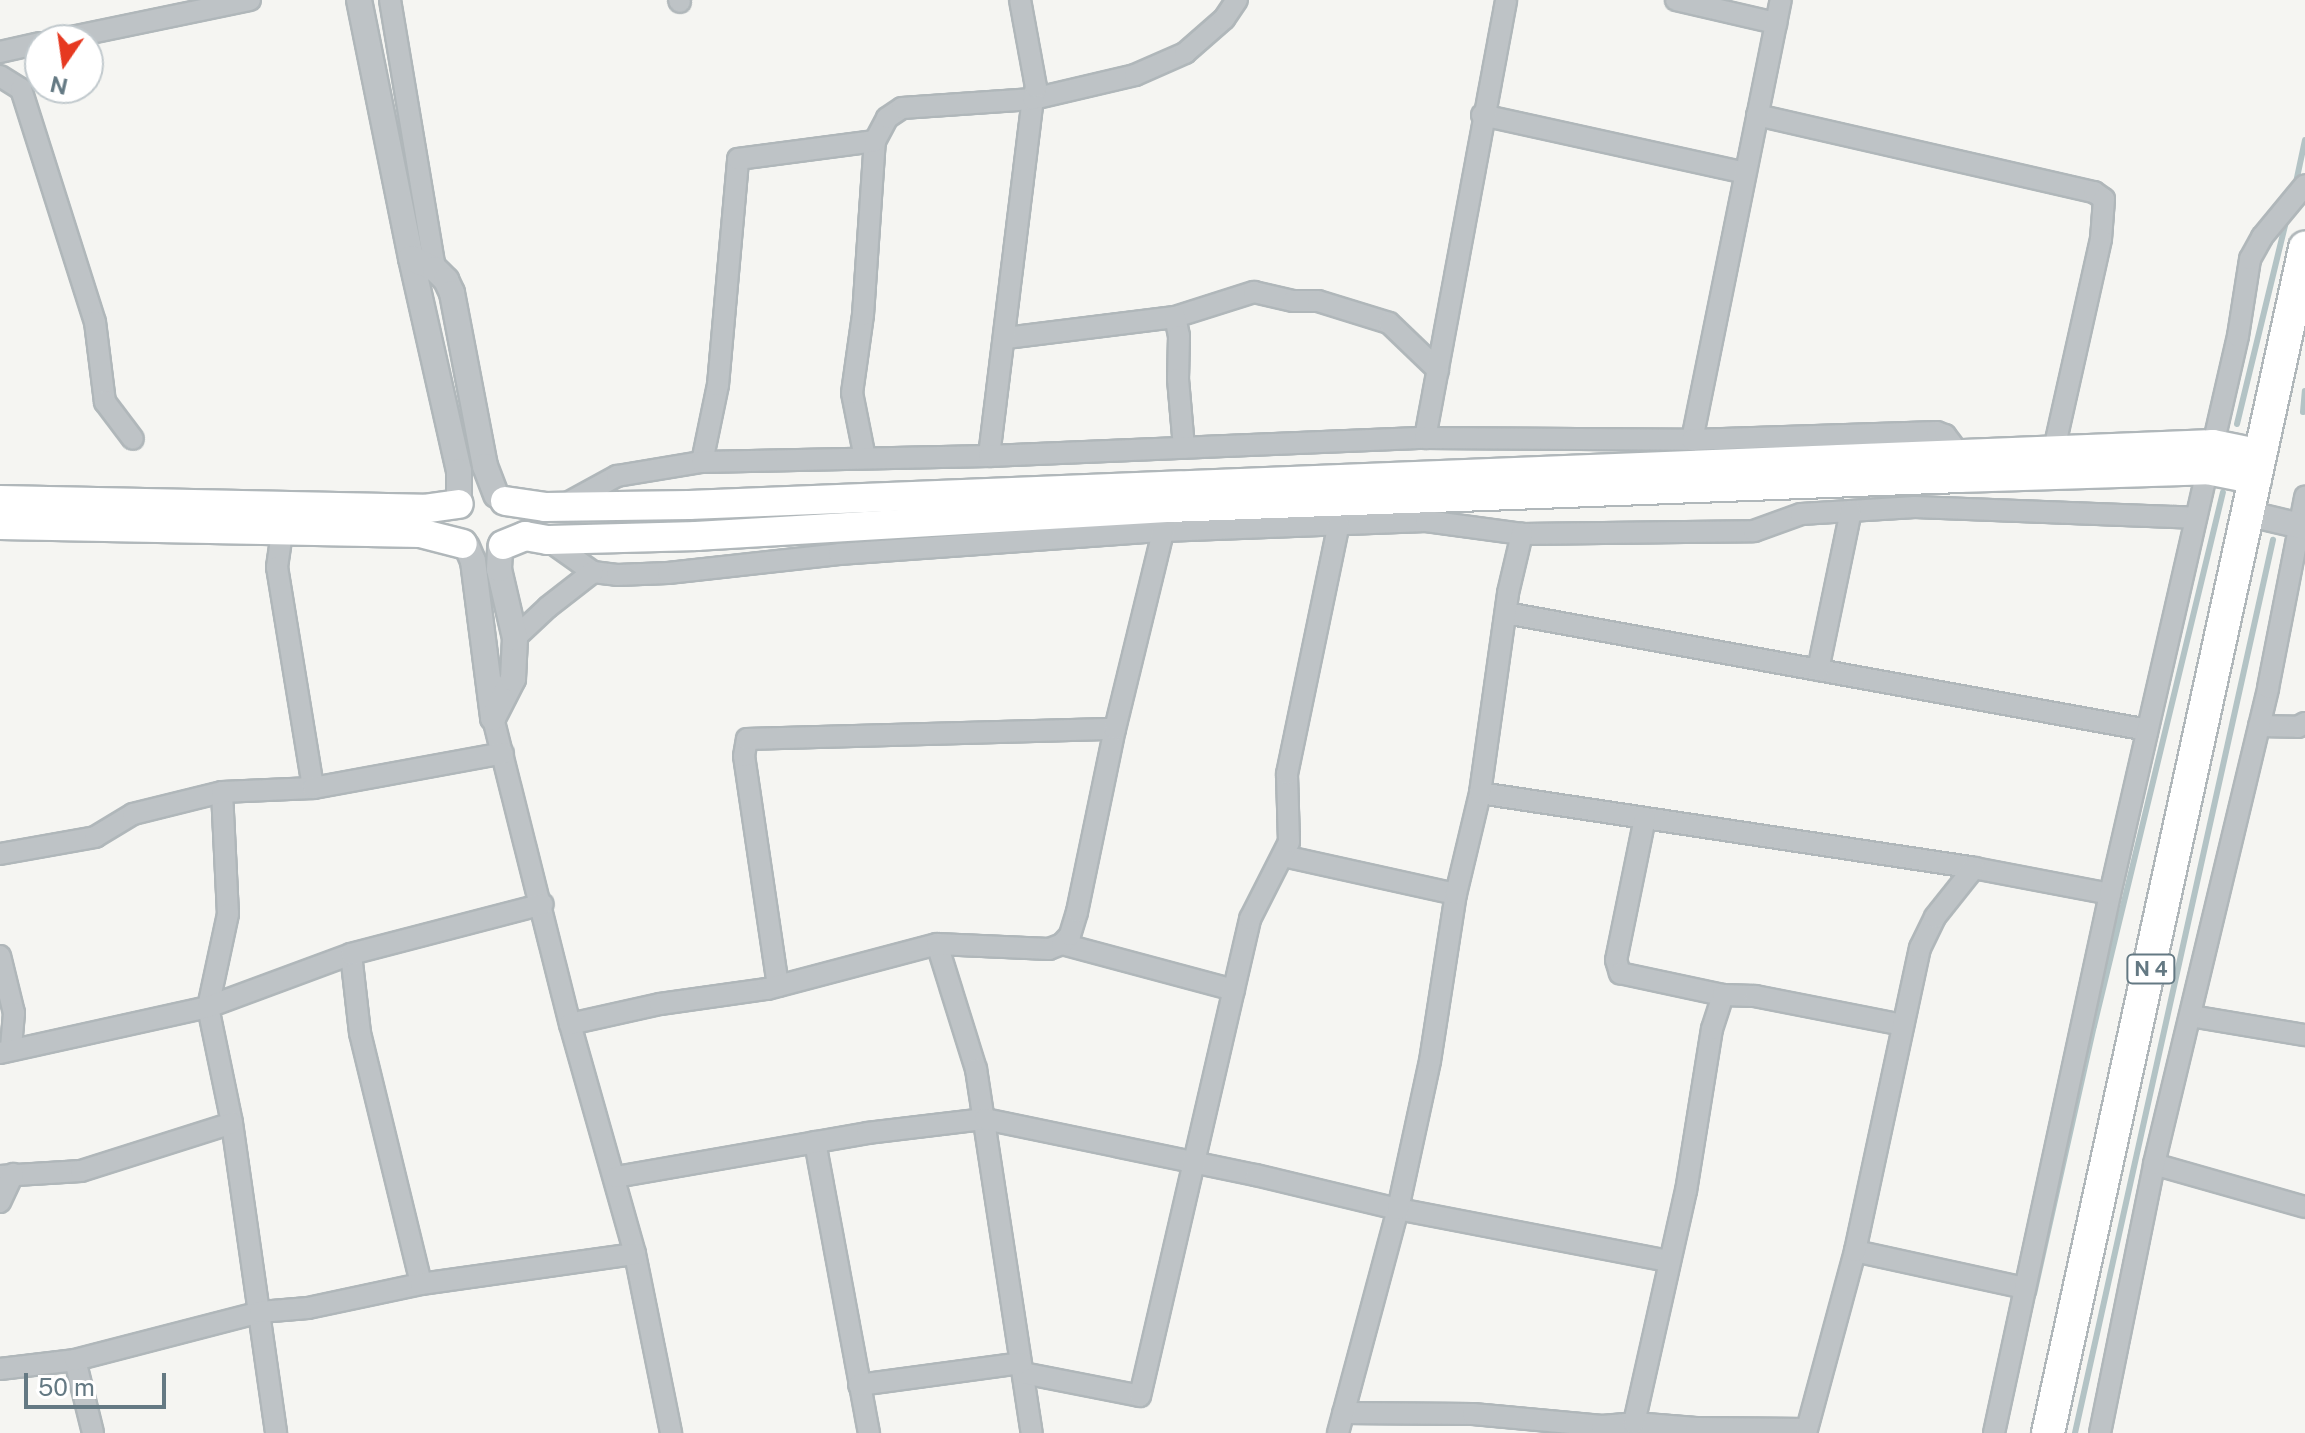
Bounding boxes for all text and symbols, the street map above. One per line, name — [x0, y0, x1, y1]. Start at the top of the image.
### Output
north arrow — [24, 24, 104, 104]
text: N — [48, 71, 70, 100]
road number: N 4 — [2125, 953, 2177, 985]
scale bar — [28, 1357, 170, 1407]
text: 50 m — [38, 1373, 95, 1401]

